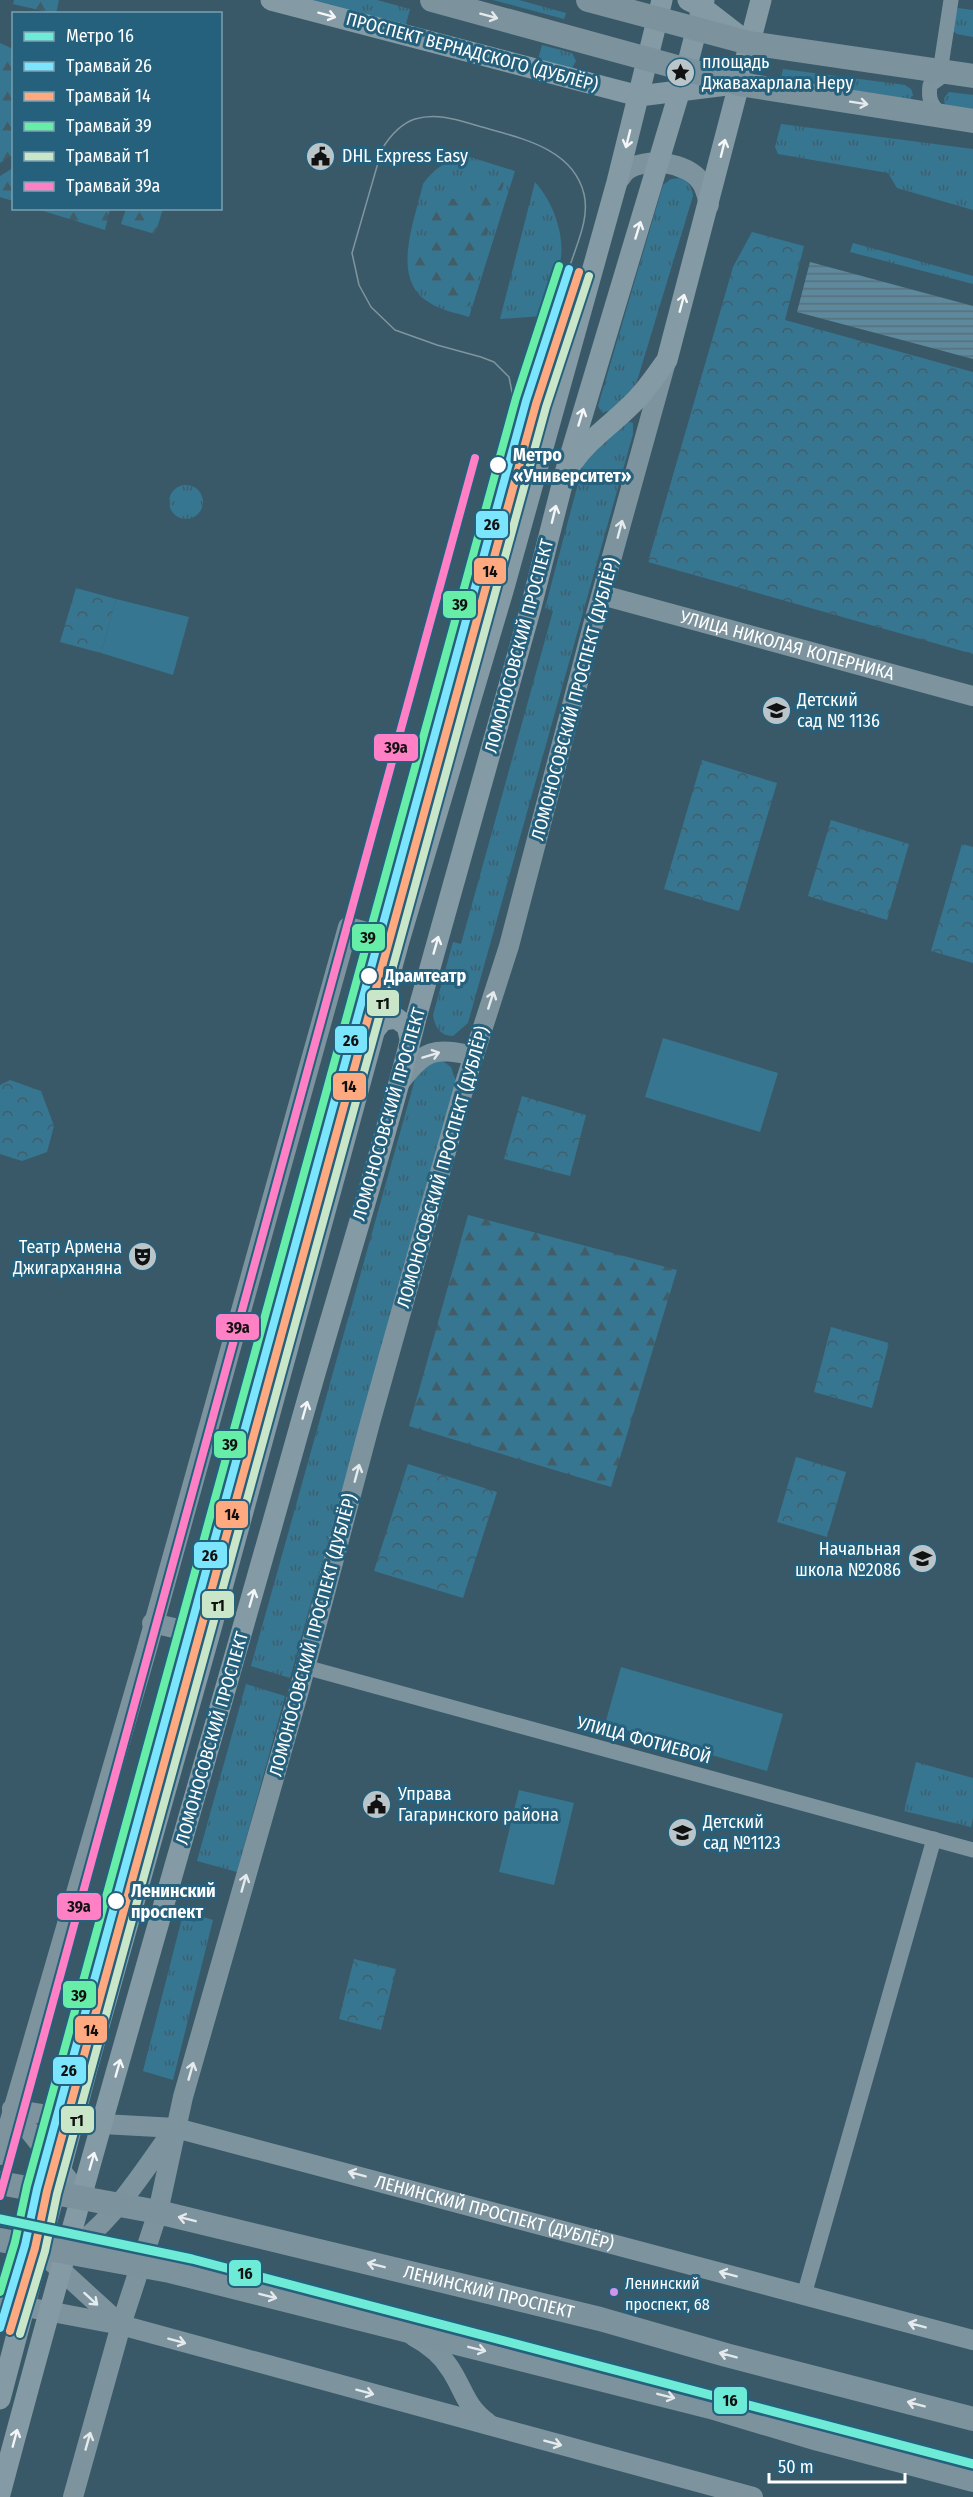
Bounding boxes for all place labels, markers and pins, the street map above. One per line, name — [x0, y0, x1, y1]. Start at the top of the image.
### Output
place label: площадь Джавахарлала Неру — [701, 51, 853, 94]
place icon: площадь Джавахарлала Неру — [665, 56, 697, 88]
public building icon: DHL Express Easy — [305, 140, 337, 172]
place label: DHL Express Easy — [342, 145, 468, 167]
place label: Метро «Университет» — [513, 444, 631, 487]
marker: Метро «Университет» — [488, 455, 508, 475]
place label: Детский сад № 1136 — [796, 689, 880, 732]
school or university icon: Детский сад № 1136 — [760, 694, 792, 726]
place label: Драмтеатр — [383, 965, 466, 987]
marker: Драмтеатр — [359, 966, 379, 986]
place label: Театр Армена Джигарханяна — [12, 1236, 122, 1279]
theatre icon: Театр Армена Джигарханяна — [127, 1241, 159, 1273]
place label: Начальная школа №2086 — [795, 1538, 901, 1581]
school or university icon: Начальная школа №2086 — [906, 1543, 938, 1575]
place label: Управа Гагаринского района — [397, 1783, 559, 1826]
public building icon: Управа Гагаринского района — [361, 1788, 393, 1820]
place label: Детский сад №1123 — [702, 1811, 781, 1854]
school or university icon: Детский сад №1123 — [666, 1816, 698, 1848]
place label: Ленинский проспект — [131, 1880, 216, 1923]
marker: Ленинский проспект — [106, 1891, 126, 1911]
place label: Ленинский проспект, 68 — [625, 2274, 710, 2314]
marker: Ленинский проспект, 68 — [608, 2286, 620, 2298]

